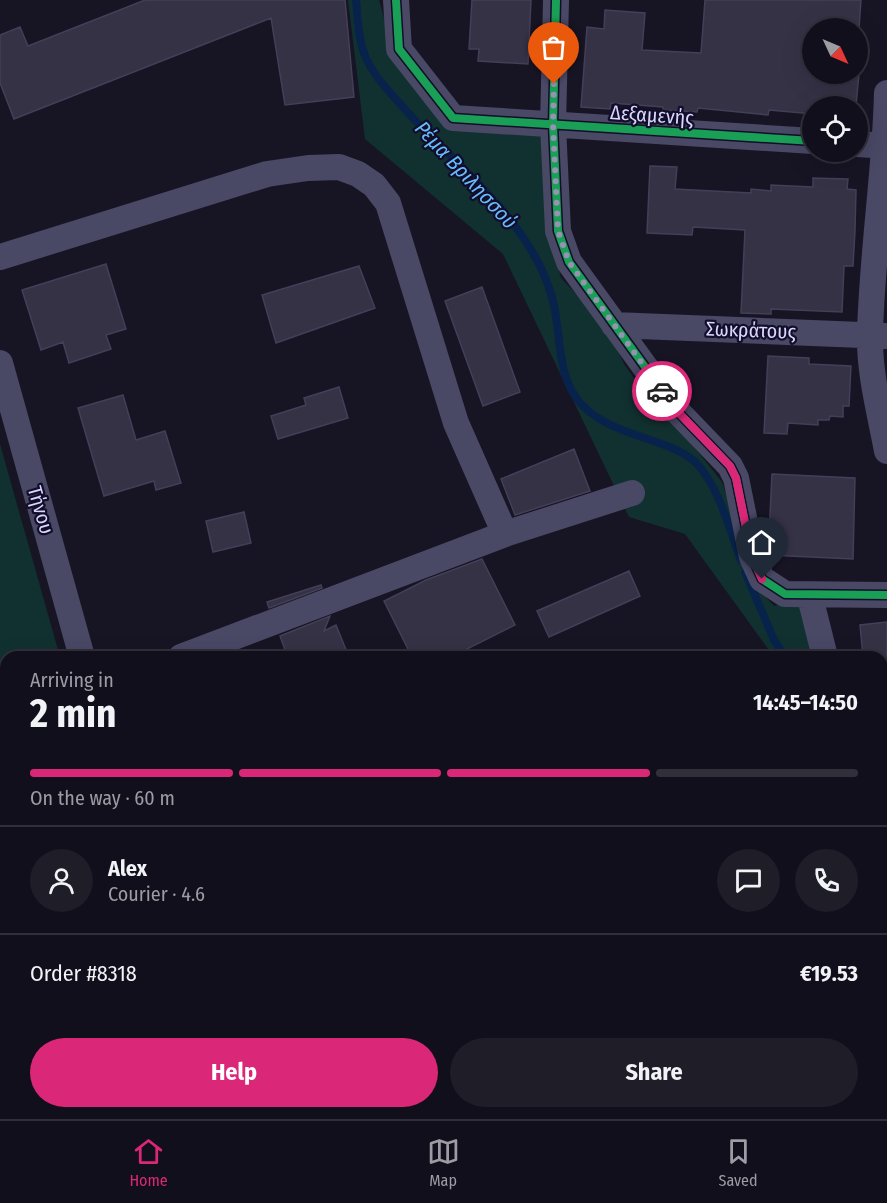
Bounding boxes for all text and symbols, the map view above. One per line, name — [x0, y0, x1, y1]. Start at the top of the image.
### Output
north arrow — [802, 18, 868, 84]
map controls — [802, 18, 868, 162]
pin — [528, 22, 579, 84]
icon: bag — [537, 31, 570, 64]
button: locate — [802, 96, 868, 162]
street label: Δεξαμενής — [609, 100, 695, 130]
water label: Ρέμα Βριλησσού — [409, 116, 523, 234]
street label: Σωκράτους — [706, 316, 797, 344]
courier — [632, 361, 692, 421]
icon: car — [646, 375, 679, 408]
street label: Τήνου — [23, 483, 59, 537]
pin — [736, 517, 787, 579]
icon: home — [745, 526, 778, 559]
text: Arriving in — [30, 668, 114, 692]
text: 14:45–14:50 — [753, 689, 858, 716]
text: 2 min — [30, 691, 116, 737]
text: On the way · 60 m — [30, 786, 175, 810]
button: person — [30, 849, 93, 912]
button: chat — [717, 849, 780, 912]
button: phone — [795, 849, 858, 912]
text: Alex — [108, 855, 147, 882]
text: Courier · 4.6 — [108, 882, 205, 906]
text: Order #8318 — [30, 960, 137, 987]
text: €19.53 — [800, 960, 858, 987]
button: Help — [30, 1038, 438, 1107]
button: Share — [450, 1038, 858, 1107]
tab: Home — [129, 1135, 168, 1190]
tab: Map — [427, 1135, 460, 1190]
tab: Saved — [718, 1135, 758, 1190]

